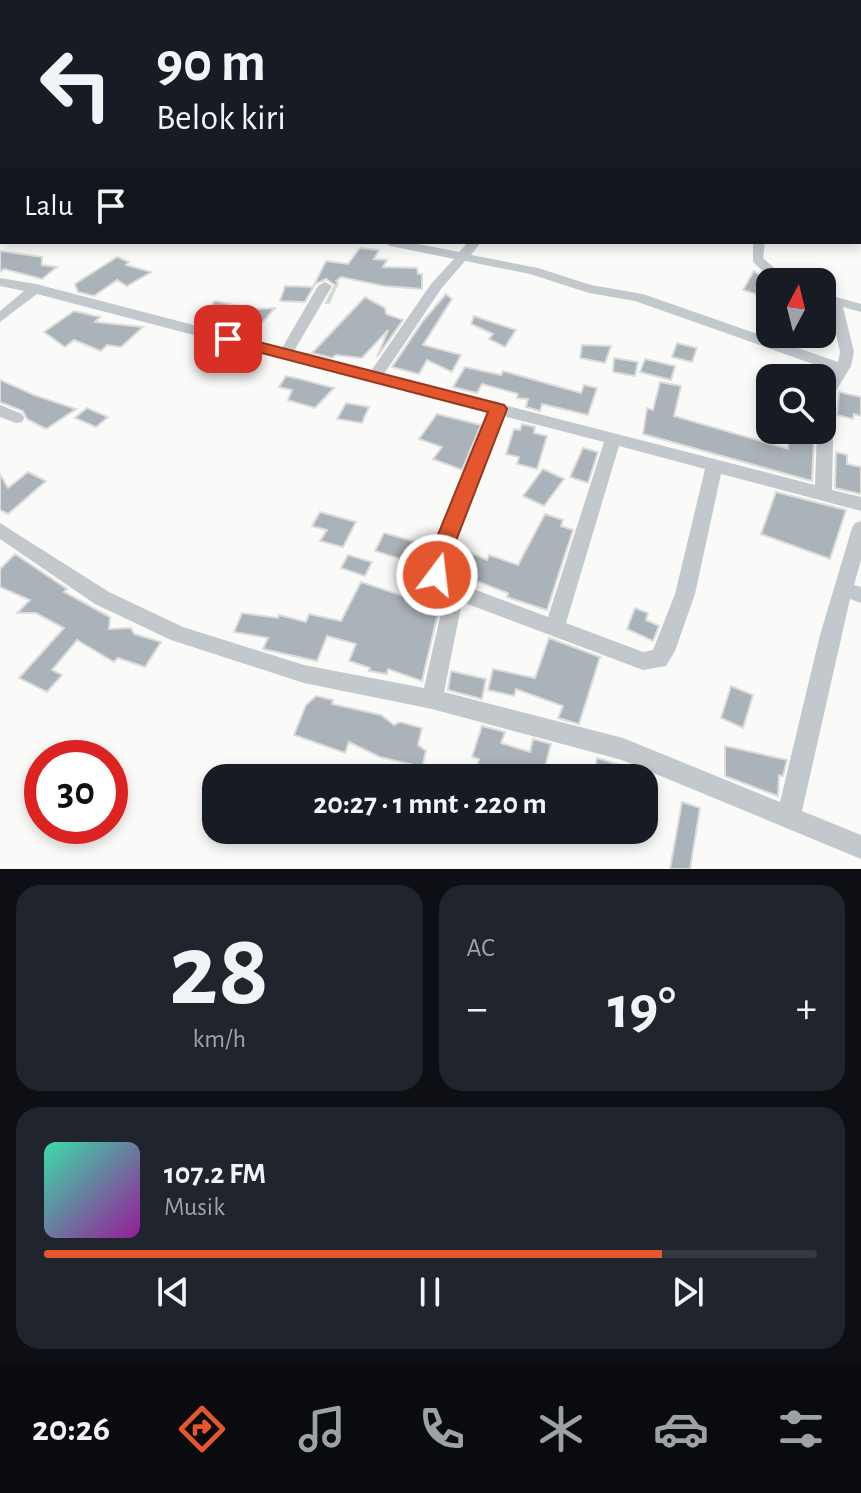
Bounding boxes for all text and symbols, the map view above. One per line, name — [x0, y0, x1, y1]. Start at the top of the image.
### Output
icon: left — [24, 32, 128, 136]
text: 90 m — [156, 35, 266, 91]
text: Belok kiri — [156, 100, 286, 136]
icon: arrive — [89, 184, 133, 228]
text: Lalu — [24, 191, 73, 221]
north arrow — [756, 268, 836, 348]
map controls — [756, 268, 836, 444]
pin — [194, 305, 262, 373]
icon: arrive — [206, 317, 250, 361]
button: search — [756, 364, 836, 444]
position arrow — [395, 533, 479, 617]
speed limit sign: 30 — [24, 740, 128, 844]
text: 20:27 · 1 mnt · 220 m — [313, 789, 547, 819]
text: 28 — [169, 920, 269, 1024]
text: AC — [467, 935, 495, 961]
text: 19° — [608, 979, 676, 1039]
text: − — [467, 987, 488, 1031]
text: + — [796, 987, 817, 1031]
text: km/h — [192, 1026, 246, 1052]
text: 107.2 FM — [164, 1159, 266, 1189]
text: Musik — [164, 1194, 225, 1220]
icon: previous — [151, 1270, 195, 1314]
icon: pause — [408, 1270, 452, 1314]
icon: next — [666, 1270, 710, 1314]
icon: directions — [174, 1401, 230, 1457]
icon: music — [294, 1401, 350, 1457]
icon: phone — [414, 1401, 470, 1457]
icon: climate — [533, 1401, 589, 1457]
icon: car — [653, 1401, 709, 1457]
icon: filters — [773, 1401, 829, 1457]
text: 20:26 — [32, 1411, 110, 1447]

